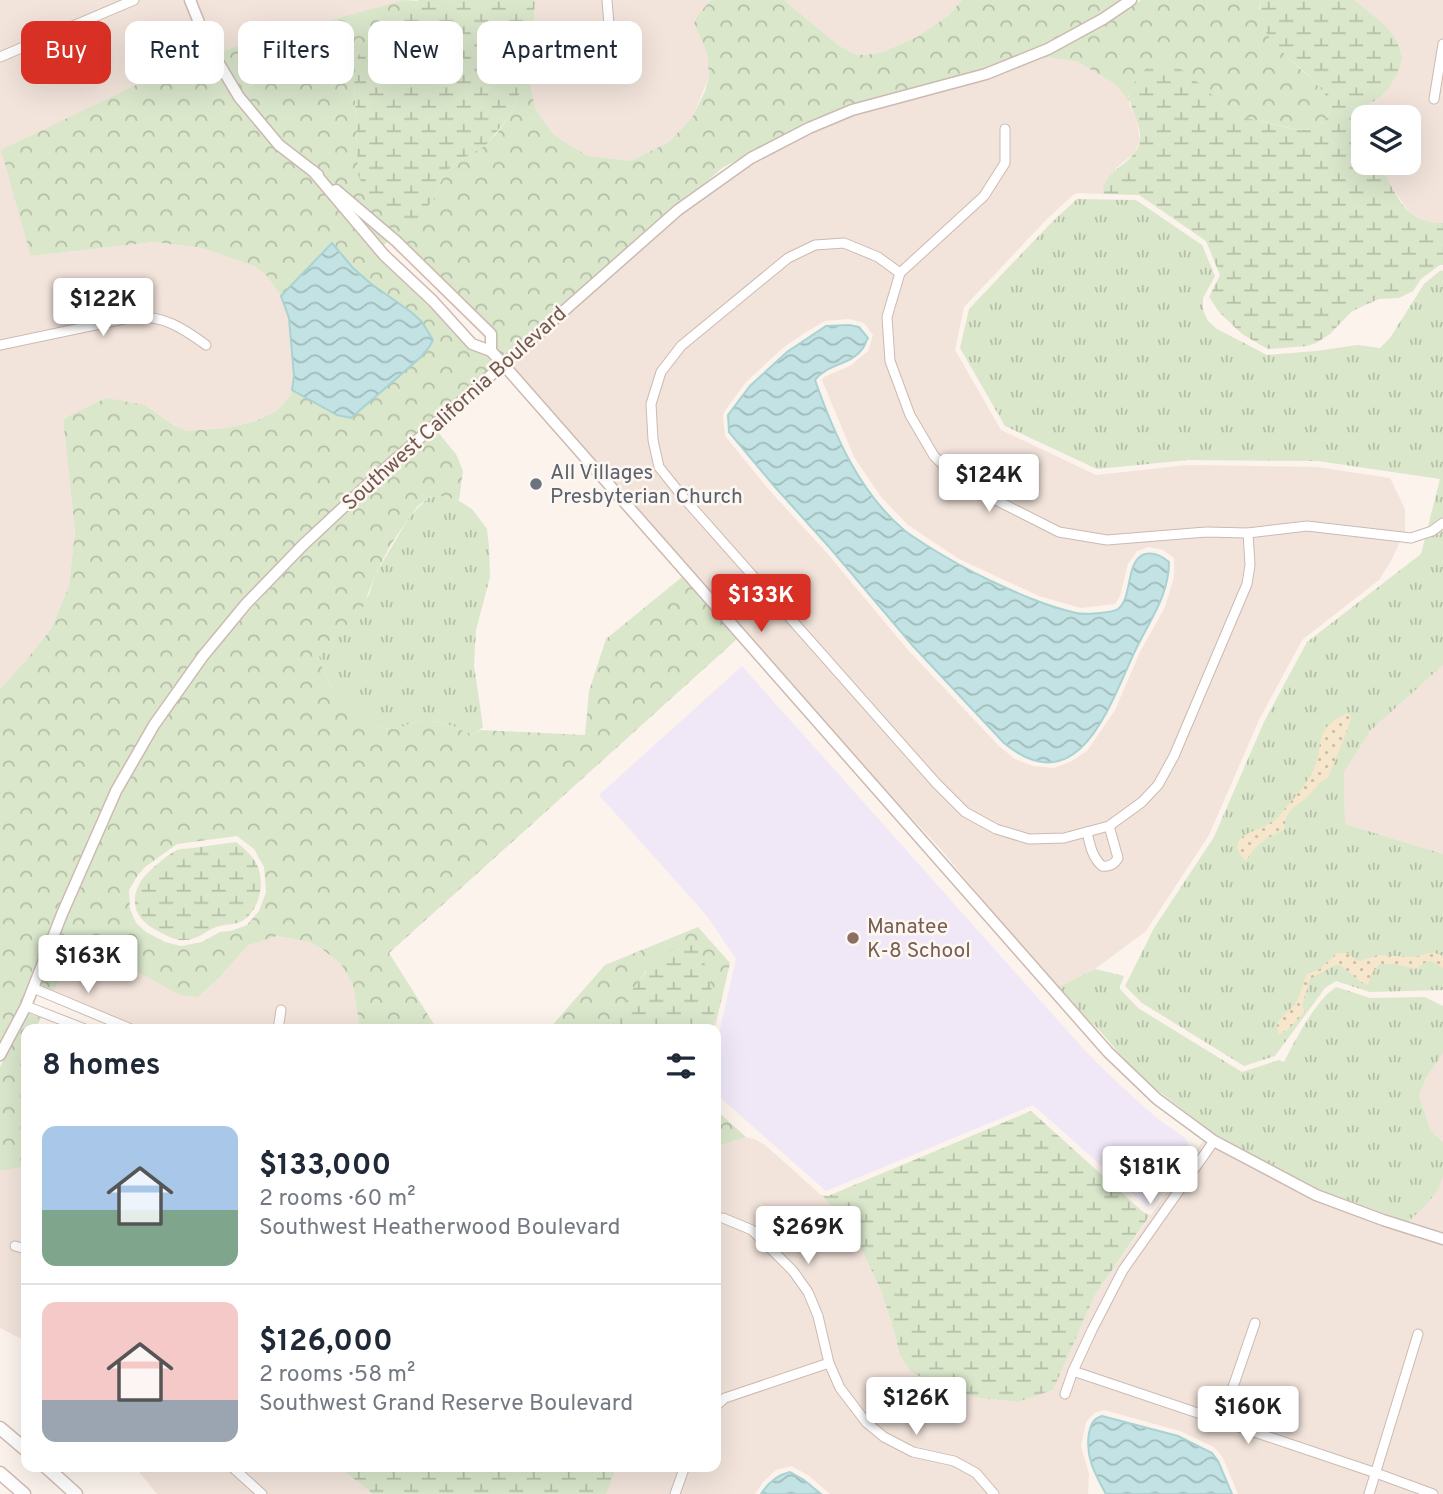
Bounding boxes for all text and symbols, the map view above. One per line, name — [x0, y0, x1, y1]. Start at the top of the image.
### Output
chip: Buy — [21, 21, 111, 84]
chip: Rent — [125, 21, 224, 84]
chip: Filters — [238, 21, 354, 84]
chip: New — [368, 21, 463, 84]
chip: Apartment — [477, 21, 642, 84]
map controls — [1351, 105, 1421, 175]
button: layers — [1351, 105, 1421, 175]
pin: $122K — [54, 278, 152, 338]
text: $122K — [69, 286, 137, 315]
street label: Southwest California Boulevard — [337, 301, 573, 517]
pin: $124K — [940, 454, 1038, 514]
place label: All Villages Presbyterian Church — [550, 460, 743, 511]
text: $124K — [955, 462, 1023, 491]
marker: All Villages Presbyterian Church — [528, 476, 544, 492]
pin: $133K — [712, 574, 810, 634]
text: $133K — [728, 582, 794, 611]
place label: Manatee K-8 School — [867, 914, 971, 965]
marker: Manatee K-8 School — [845, 930, 861, 946]
pin: $163K — [39, 936, 137, 995]
text: $163K — [54, 943, 122, 972]
icon: filters — [662, 1047, 700, 1085]
text: 8 homes — [42, 1048, 161, 1085]
pin: $181K — [1101, 1146, 1199, 1206]
text: $133,000 — [259, 1148, 391, 1185]
icon: home — [98, 1154, 182, 1238]
text: $181K — [1119, 1154, 1181, 1183]
text: 2 rooms · 60 m² — [259, 1185, 416, 1214]
pin: $269K — [759, 1206, 857, 1266]
text: Southwest Heatherwood Boulevard — [259, 1214, 620, 1243]
text: $269K — [772, 1214, 844, 1243]
text: $126,000 — [259, 1324, 393, 1361]
icon: home — [98, 1330, 182, 1414]
text: 2 rooms · 58 m² — [259, 1361, 415, 1390]
pin: $126K — [867, 1378, 965, 1437]
text: $126K — [882, 1385, 950, 1414]
pin: $160K — [1199, 1386, 1297, 1446]
text: Southwest Grand Reserve Boulevard — [259, 1390, 633, 1419]
text: $160K — [1214, 1394, 1282, 1423]

